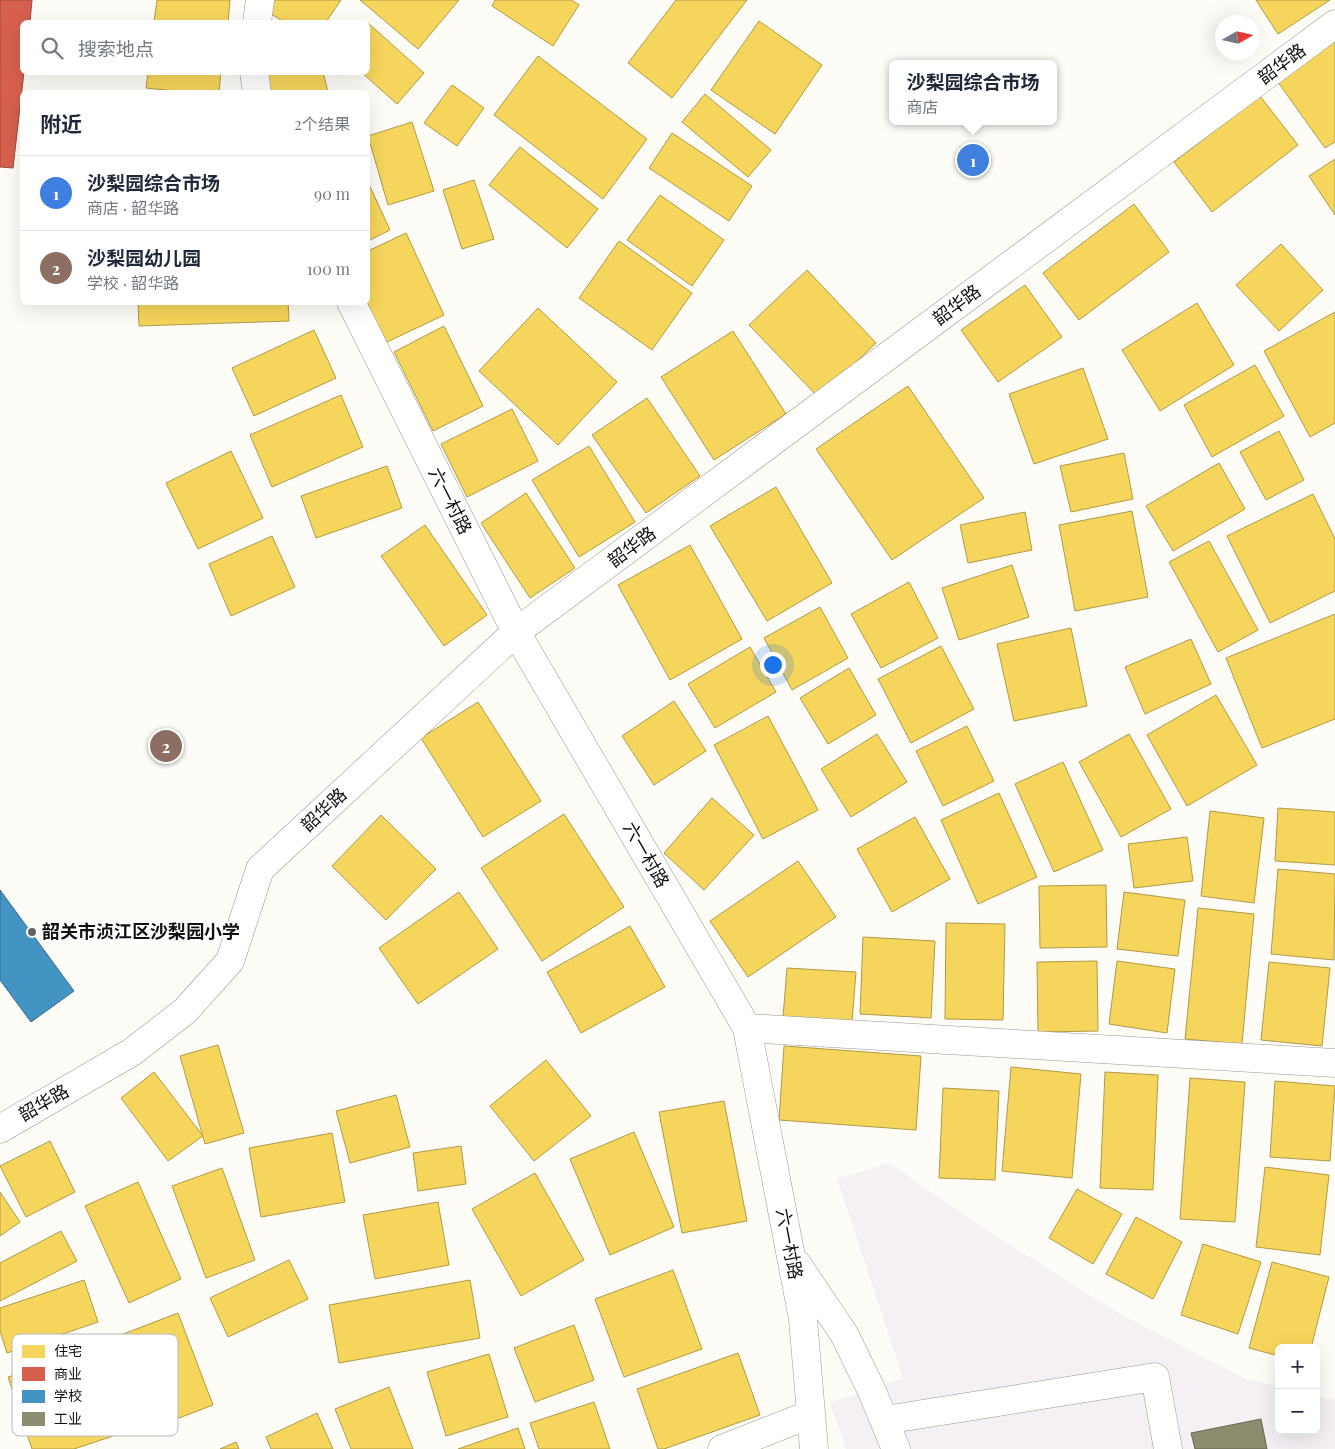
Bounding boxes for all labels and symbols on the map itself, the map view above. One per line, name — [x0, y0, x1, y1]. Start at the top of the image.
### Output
north arrow — [1215, 15, 1260, 60]
street label: 韶华路 — [1253, 37, 1310, 89]
pin: 1 — [957, 141, 989, 179]
street label: 韶华路 — [928, 278, 985, 330]
street label: 六一村路 — [424, 463, 478, 538]
street label: 韶华路 — [603, 520, 660, 572]
your location — [760, 652, 786, 678]
pin: 2 — [150, 727, 182, 765]
street label: 韶华路 — [295, 782, 351, 836]
street label: 六一村路 — [618, 817, 675, 892]
place label: 韶关市浈江区沙梨园小学 — [42, 919, 240, 943]
marker: 韶关市浈江区沙梨园小学 — [26, 926, 38, 938]
street label: 韶华路 — [14, 1078, 73, 1126]
street label: 六一村路 — [771, 1206, 809, 1281]
legend — [12, 1334, 178, 1436]
text: 住宅 — [54, 1341, 82, 1360]
text: 商业 — [54, 1364, 82, 1383]
text: 学校 — [54, 1386, 82, 1405]
text: 工业 — [54, 1409, 82, 1428]

